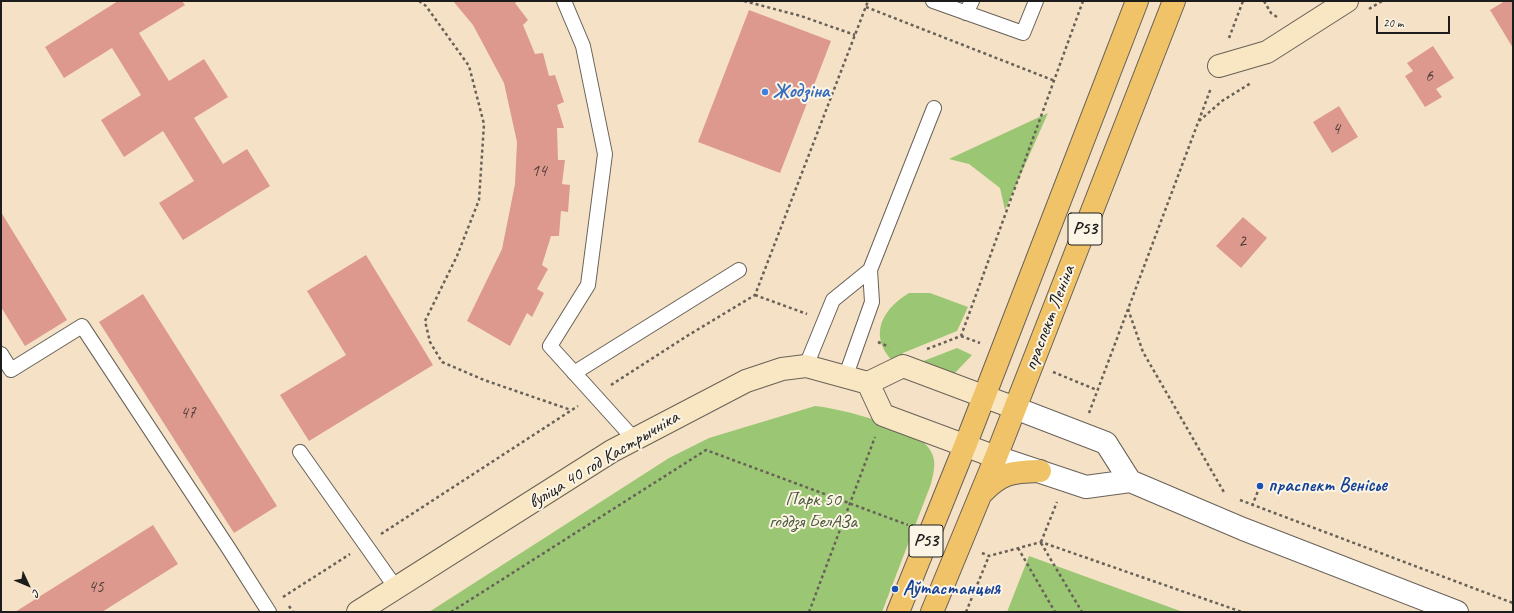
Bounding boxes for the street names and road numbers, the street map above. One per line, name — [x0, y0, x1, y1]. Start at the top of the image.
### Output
road number: Р53 — [1068, 213, 1102, 245]
street label: праспект Леніна — [1020, 262, 1080, 374]
street label: вуліца 40 год Кастрычніка — [525, 406, 683, 514]
road number: Р53 — [909, 525, 943, 557]

